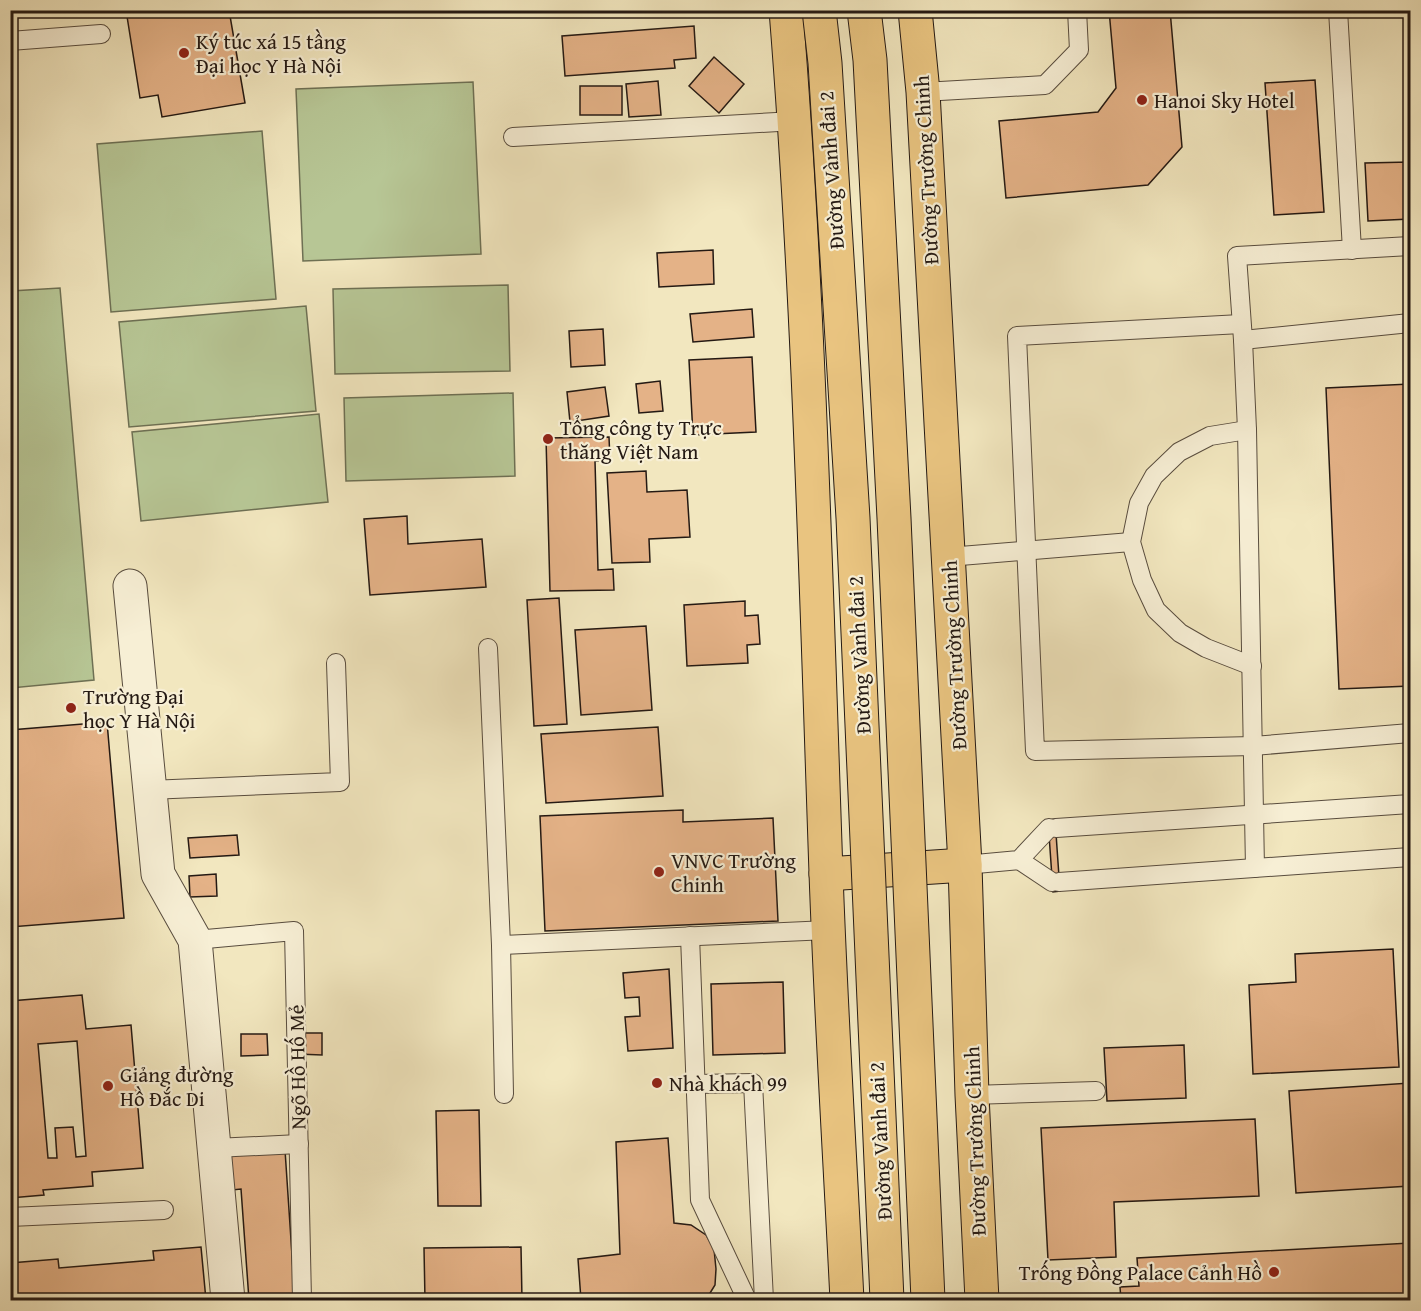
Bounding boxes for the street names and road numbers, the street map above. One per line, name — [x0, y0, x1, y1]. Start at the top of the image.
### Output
street label: Đường Trường Chinh — [906, 74, 946, 265]
street label: Đường Vành đai 2 — [810, 90, 852, 250]
street label: Đường Trường Chinh — [934, 559, 974, 750]
street label: Đường Vành đai 2 — [839, 575, 879, 735]
street label: Ngõ Hồ Hố Mẻ — [280, 1004, 314, 1130]
street label: Đường Trường Chinh — [956, 1046, 994, 1236]
street label: Đường Vành đai 2 — [860, 1061, 900, 1221]

